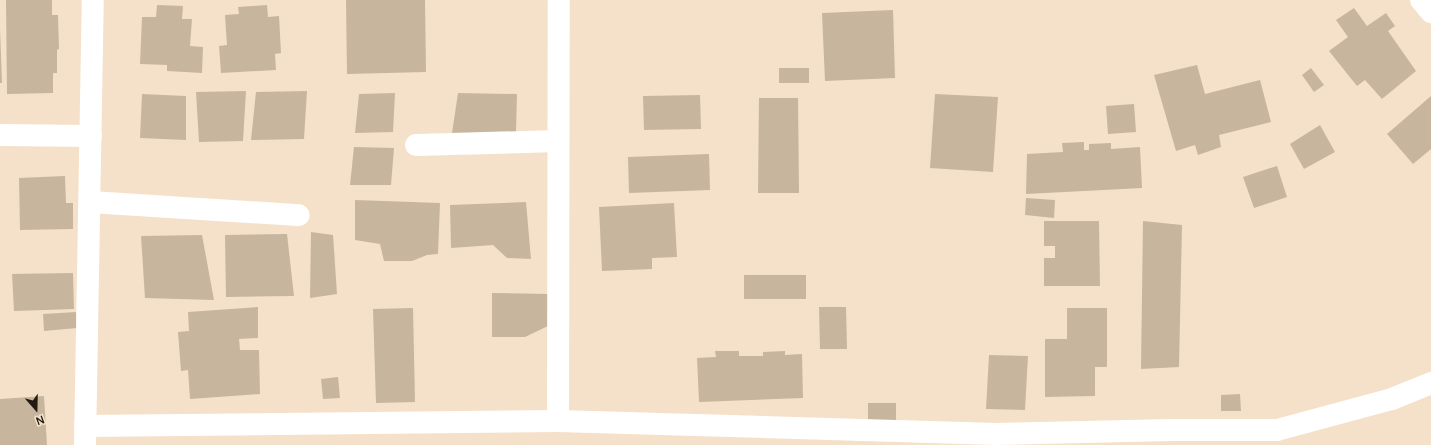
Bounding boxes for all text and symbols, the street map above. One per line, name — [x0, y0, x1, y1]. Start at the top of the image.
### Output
north arrow — [16, 389, 56, 429]
text: N — [34, 412, 47, 429]

